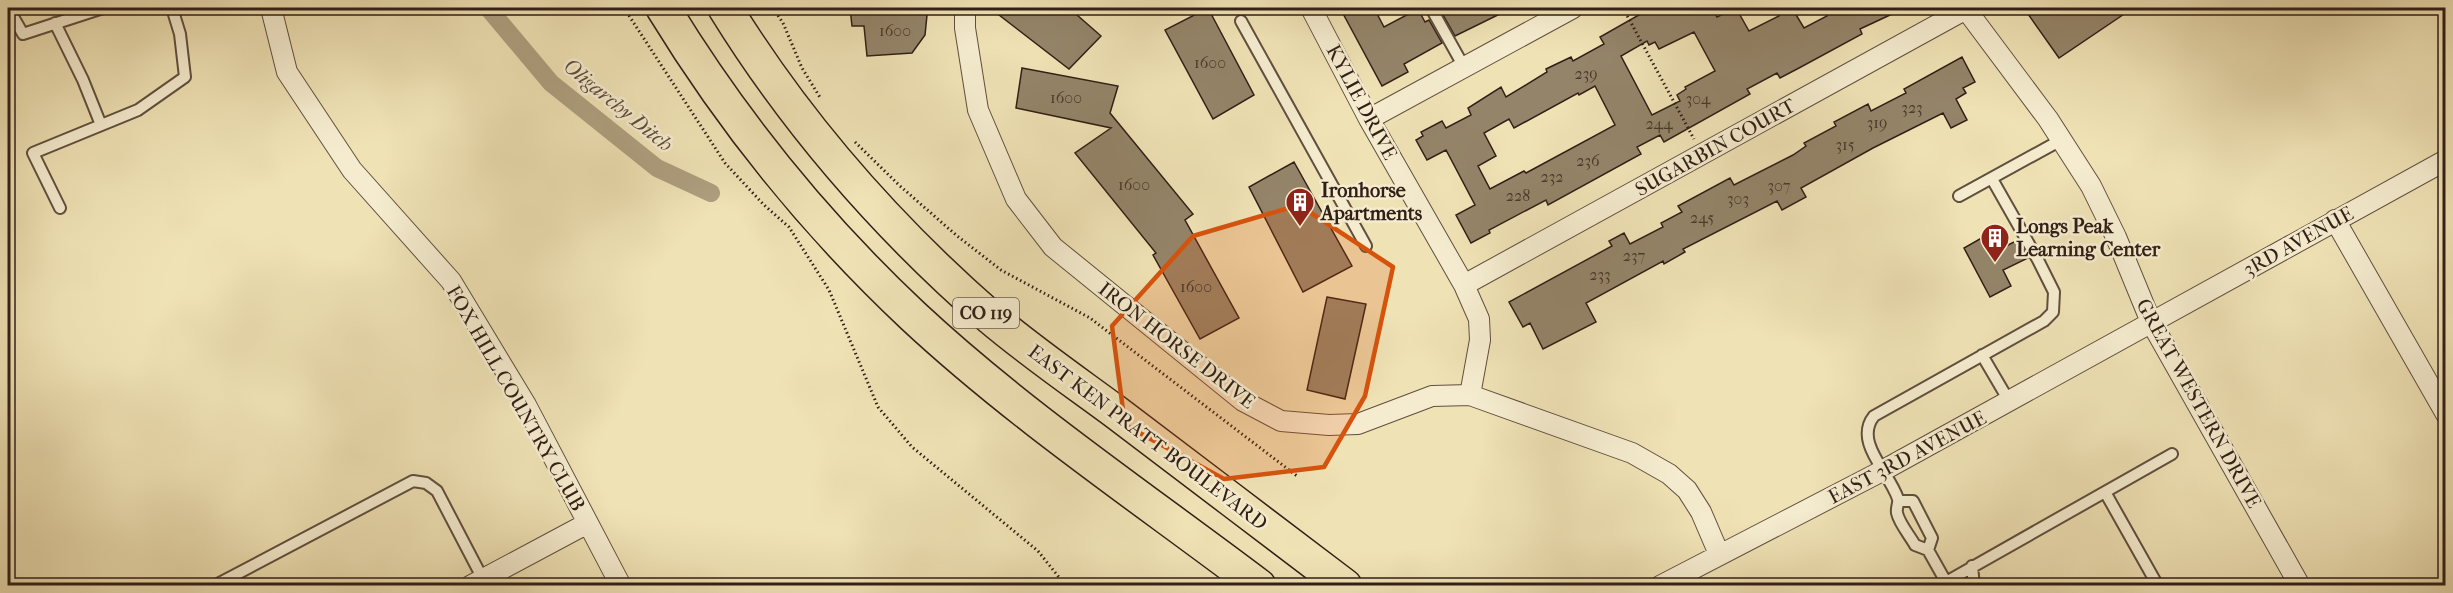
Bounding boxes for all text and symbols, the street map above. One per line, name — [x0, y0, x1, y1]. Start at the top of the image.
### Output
house number: 1600 — [879, 21, 911, 40]
street label: KYLIE DRIVE — [1322, 41, 1402, 164]
house number: 1600 — [1194, 53, 1226, 72]
water label: Oligarchy Ditch — [558, 54, 678, 157]
house number: 239 — [1574, 64, 1598, 83]
house number: 1600 — [1050, 88, 1082, 107]
house number: 304 — [1686, 89, 1711, 108]
street label: SUGARBIN COURT — [1631, 94, 1800, 201]
house number: 323 — [1901, 98, 1923, 117]
house number: 319 — [1867, 113, 1887, 132]
house number: 244 — [1645, 114, 1673, 133]
house number: 315 — [1835, 135, 1855, 154]
house number: 236 — [1576, 151, 1600, 170]
house number: 232 — [1540, 167, 1564, 186]
house number: 1600 — [1118, 175, 1150, 194]
house number: 307 — [1767, 176, 1791, 195]
place label: Ironhorse Apartments — [1319, 179, 1423, 225]
building icon: Ironhorse Apartments — [1284, 186, 1316, 228]
house number: 228 — [1506, 186, 1530, 205]
house number: 303 — [1727, 189, 1749, 208]
street label: 3RD AVENUE — [2239, 202, 2357, 281]
house number: 245 — [1690, 208, 1714, 227]
place label: Longs Peak Learning Center — [2016, 215, 2161, 261]
building icon: Longs Peak Learning Center — [1979, 222, 2011, 264]
house number: 237 — [1623, 246, 1646, 265]
house number: 233 — [1589, 265, 1611, 284]
street label: IRON HORSE DRIVE — [1094, 277, 1259, 414]
house number: 1600 — [1180, 277, 1212, 296]
street label: FOX HILL COUNTRY CLUB — [442, 282, 590, 515]
street label: GREAT WESTERN DRIVE — [2131, 295, 2266, 512]
road number: CO 119 — [953, 298, 1019, 328]
street label: EAST KEN PRATT BOULEVARD — [1024, 340, 1272, 535]
street label: EAST 3RD AVENUE — [1824, 406, 1990, 509]

